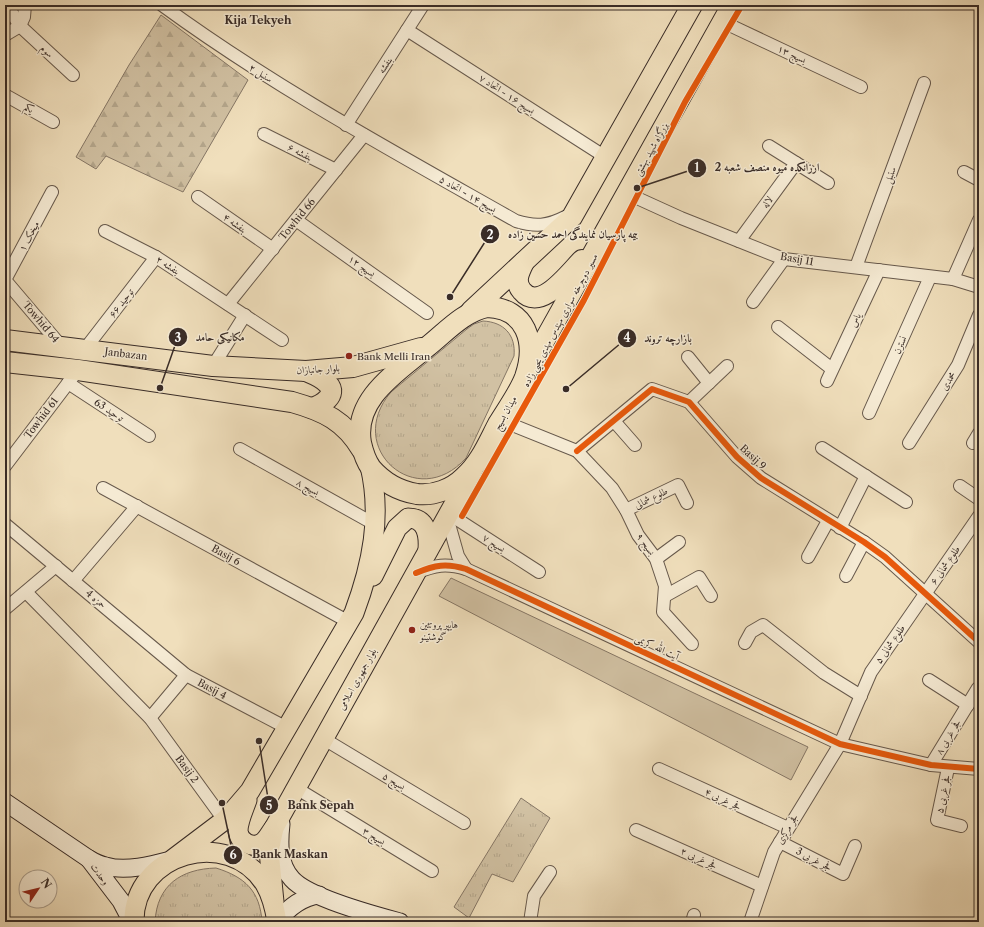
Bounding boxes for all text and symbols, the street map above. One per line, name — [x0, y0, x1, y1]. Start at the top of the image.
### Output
district label: Kija Tekyeh — [225, 13, 292, 27]
street label: سوم — [36, 42, 57, 63]
street label: بسیج ۱۳ — [774, 42, 809, 69]
street label: بنفشه — [375, 54, 395, 76]
street label: سنبل ۲ — [246, 61, 276, 86]
street label: بسیج ۱۶ - اتحاد ۷ — [475, 71, 538, 120]
street label: یکم — [20, 100, 37, 119]
street label: بزرگراه شهید بهشتی — [631, 120, 672, 178]
street label: بنفشه ۶ — [285, 140, 315, 164]
callout: ارزانکده میوه منصف شعبه 2 — [687, 156, 828, 179]
text: 1 — [694, 160, 700, 175]
text: ارزانکده میوه منصف شعبه 2 — [715, 160, 819, 174]
street label: سنبل — [881, 164, 900, 186]
street label: بسیج ۱۴ - اتحاد ۵ — [435, 172, 500, 219]
street label: لاله — [758, 193, 776, 211]
street label: Towhid 66 — [276, 195, 318, 243]
street label: بنفشه ۴ — [221, 210, 249, 236]
street label: میخک ۱ — [16, 219, 42, 253]
callout: بیمه پارسیان نمایندگی احمد حسین زاده — [480, 223, 646, 246]
text: بیمه پارسیان نمایندگی احمد حسین زاده — [508, 226, 638, 243]
text: 2 — [486, 227, 494, 242]
street label: Basij 11 — [779, 250, 815, 268]
street label: مسیر دوچرخه سواری مهندس مهدی یحیی زاده — [519, 251, 603, 390]
street label: بسیج ۱۲ — [344, 252, 379, 283]
street label: بنفشه ۲ — [154, 253, 182, 277]
street label: توحید ۶۶ — [106, 286, 136, 320]
street label: Towhid 64 — [20, 299, 62, 346]
street label: یاس — [846, 310, 864, 329]
callout: مکانیکی حامد — [168, 326, 253, 349]
callout: بازارچه تروند — [617, 327, 700, 350]
text: 3 — [175, 330, 182, 345]
text: مکانیکی حامد — [196, 330, 244, 345]
text: 4 — [623, 330, 631, 345]
text: بازارچه تروند — [644, 331, 692, 346]
street label: نسترن — [890, 334, 910, 356]
street label: Janbazan — [102, 345, 149, 363]
place label: Bank Melli Iran — [357, 350, 431, 363]
marker: Bank Melli Iran — [344, 351, 354, 361]
street label: بلوار جانبازان — [296, 361, 340, 377]
street label: محمدی — [937, 369, 959, 393]
street label: میدان بسیج — [490, 393, 522, 434]
street label: Towhid 61 — [21, 394, 61, 441]
street label: توحید 63 — [92, 396, 126, 425]
street label: Basij 9 — [737, 442, 769, 472]
street label: بسیج ۸ — [293, 475, 323, 502]
street label: طلوع شمالی — [632, 484, 672, 514]
street label: بسیج ۹ — [631, 530, 659, 560]
street label: بسیج ۷ — [479, 531, 508, 558]
street label: Basij 6 — [209, 542, 243, 568]
street label: طلوع شمالی ۶ — [927, 543, 966, 589]
street label: حمزه 4 — [83, 587, 109, 611]
place label: هایپر پروتئین گوشتینو — [419, 618, 458, 643]
street label: طلوع شمالی ۵ — [872, 622, 911, 668]
marker: هایپر پروتئین گوشتینو — [407, 625, 417, 635]
street label: آیت الله کریمی — [633, 630, 683, 664]
street label: بلوار جمهوری اسلامی — [335, 646, 379, 712]
street label: Basij 4 — [195, 676, 229, 702]
street label: فجر غربی ۸ — [932, 717, 964, 758]
street label: Basij 2 — [173, 753, 201, 786]
street label: بسیج ۵ — [379, 769, 409, 796]
street label: فجر غربی ۵ — [933, 774, 954, 815]
street label: فجر غربی ۴ — [702, 785, 743, 814]
callout: Bank Sepah — [259, 794, 362, 817]
text: 5 — [266, 798, 273, 813]
text: Bank Sepah — [288, 798, 355, 812]
street label: فجر مرکزی — [773, 811, 802, 847]
street label: بسیج ۳ — [359, 824, 389, 851]
callout: Bank Maskan — [223, 843, 336, 866]
street label: فجر غربی ۲ — [678, 844, 719, 873]
street label: فجر غربی 3 — [793, 844, 834, 874]
text: 6 — [229, 847, 237, 862]
text: Bank Maskan — [252, 847, 328, 861]
street label: وحدت — [88, 860, 112, 888]
north arrow — [18, 869, 58, 909]
text: N — [38, 875, 55, 892]

